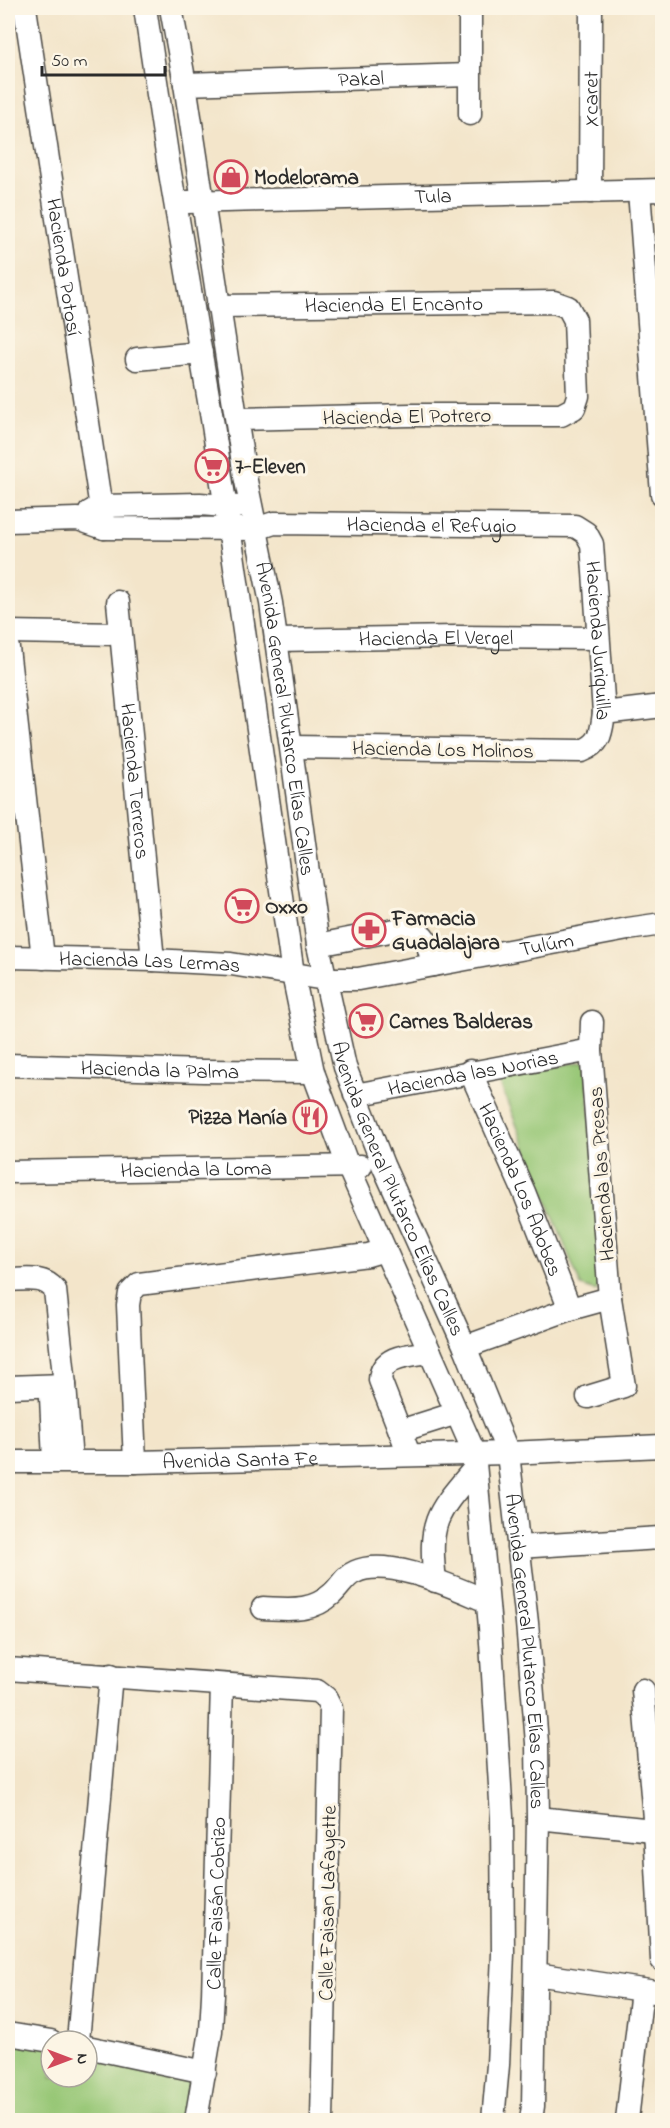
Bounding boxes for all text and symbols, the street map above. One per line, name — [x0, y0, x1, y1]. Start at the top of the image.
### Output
scale bar — [42, 39, 165, 77]
text: 50 m — [51, 49, 88, 75]
street label: Pakal — [337, 65, 385, 96]
street label: Xcaret — [577, 71, 608, 127]
shop icon: Modelorama — [213, 159, 249, 195]
place label: Modelorama — [254, 164, 359, 194]
street label: Tula — [414, 182, 452, 213]
street label: Hacienda Potosí — [37, 196, 88, 339]
street label: Hacienda El Encanto — [305, 290, 483, 322]
street label: Hacienda El Potrero — [323, 402, 492, 434]
supermarket icon: 7-Eleven — [194, 448, 230, 484]
place label: 7-Eleven — [235, 453, 306, 483]
street label: Hacienda el Refugio — [346, 511, 517, 544]
street label: Avenida General Plutarco Elías Calles — [246, 559, 321, 878]
street label: Hacienda Juriquilla — [576, 560, 617, 723]
street label: Hacienda El Vergel — [358, 624, 513, 656]
street label: Hacienda Terreros — [111, 702, 156, 861]
street label: Hacienda Los Molinos — [352, 734, 534, 768]
supermarket icon: Oxxo — [224, 888, 260, 924]
place label: Oxxo — [265, 893, 308, 923]
place label: Farmacia Guadalajara — [391, 905, 500, 959]
pharmacy icon: Farmacia Guadalajara — [351, 912, 387, 948]
street label: Tulúm — [517, 926, 576, 966]
street label: Hacienda Las Lermas — [59, 945, 243, 982]
supermarket icon: Carnes Balderas — [348, 1003, 384, 1039]
place label: Carnes Balderas — [389, 1008, 533, 1038]
street label: Avenida General Plutarco Elías Calles — [323, 1039, 471, 1341]
street label: Hacienda las Norias — [385, 1044, 561, 1105]
street label: Hacienda la Palma — [80, 1054, 239, 1088]
street label: Hacienda las Presas — [582, 1085, 624, 1262]
restaurant icon: Pizza Manía — [292, 1099, 328, 1135]
street label: Hacienda Los Adobes — [469, 1099, 569, 1281]
place label: Pizza Manía — [189, 1104, 287, 1134]
street label: Hacienda la Loma — [120, 1155, 272, 1187]
street label: Avenida Santa Fe — [162, 1445, 319, 1478]
street label: Avenida General Plutarco Elías Calles — [496, 1492, 551, 1809]
street label: Calle Faisan Lafayette — [312, 1804, 348, 2001]
street label: Calle Faisán Cobrizo — [200, 1816, 235, 1990]
north arrow — [39, 2029, 99, 2089]
text: N — [70, 2054, 94, 2065]

